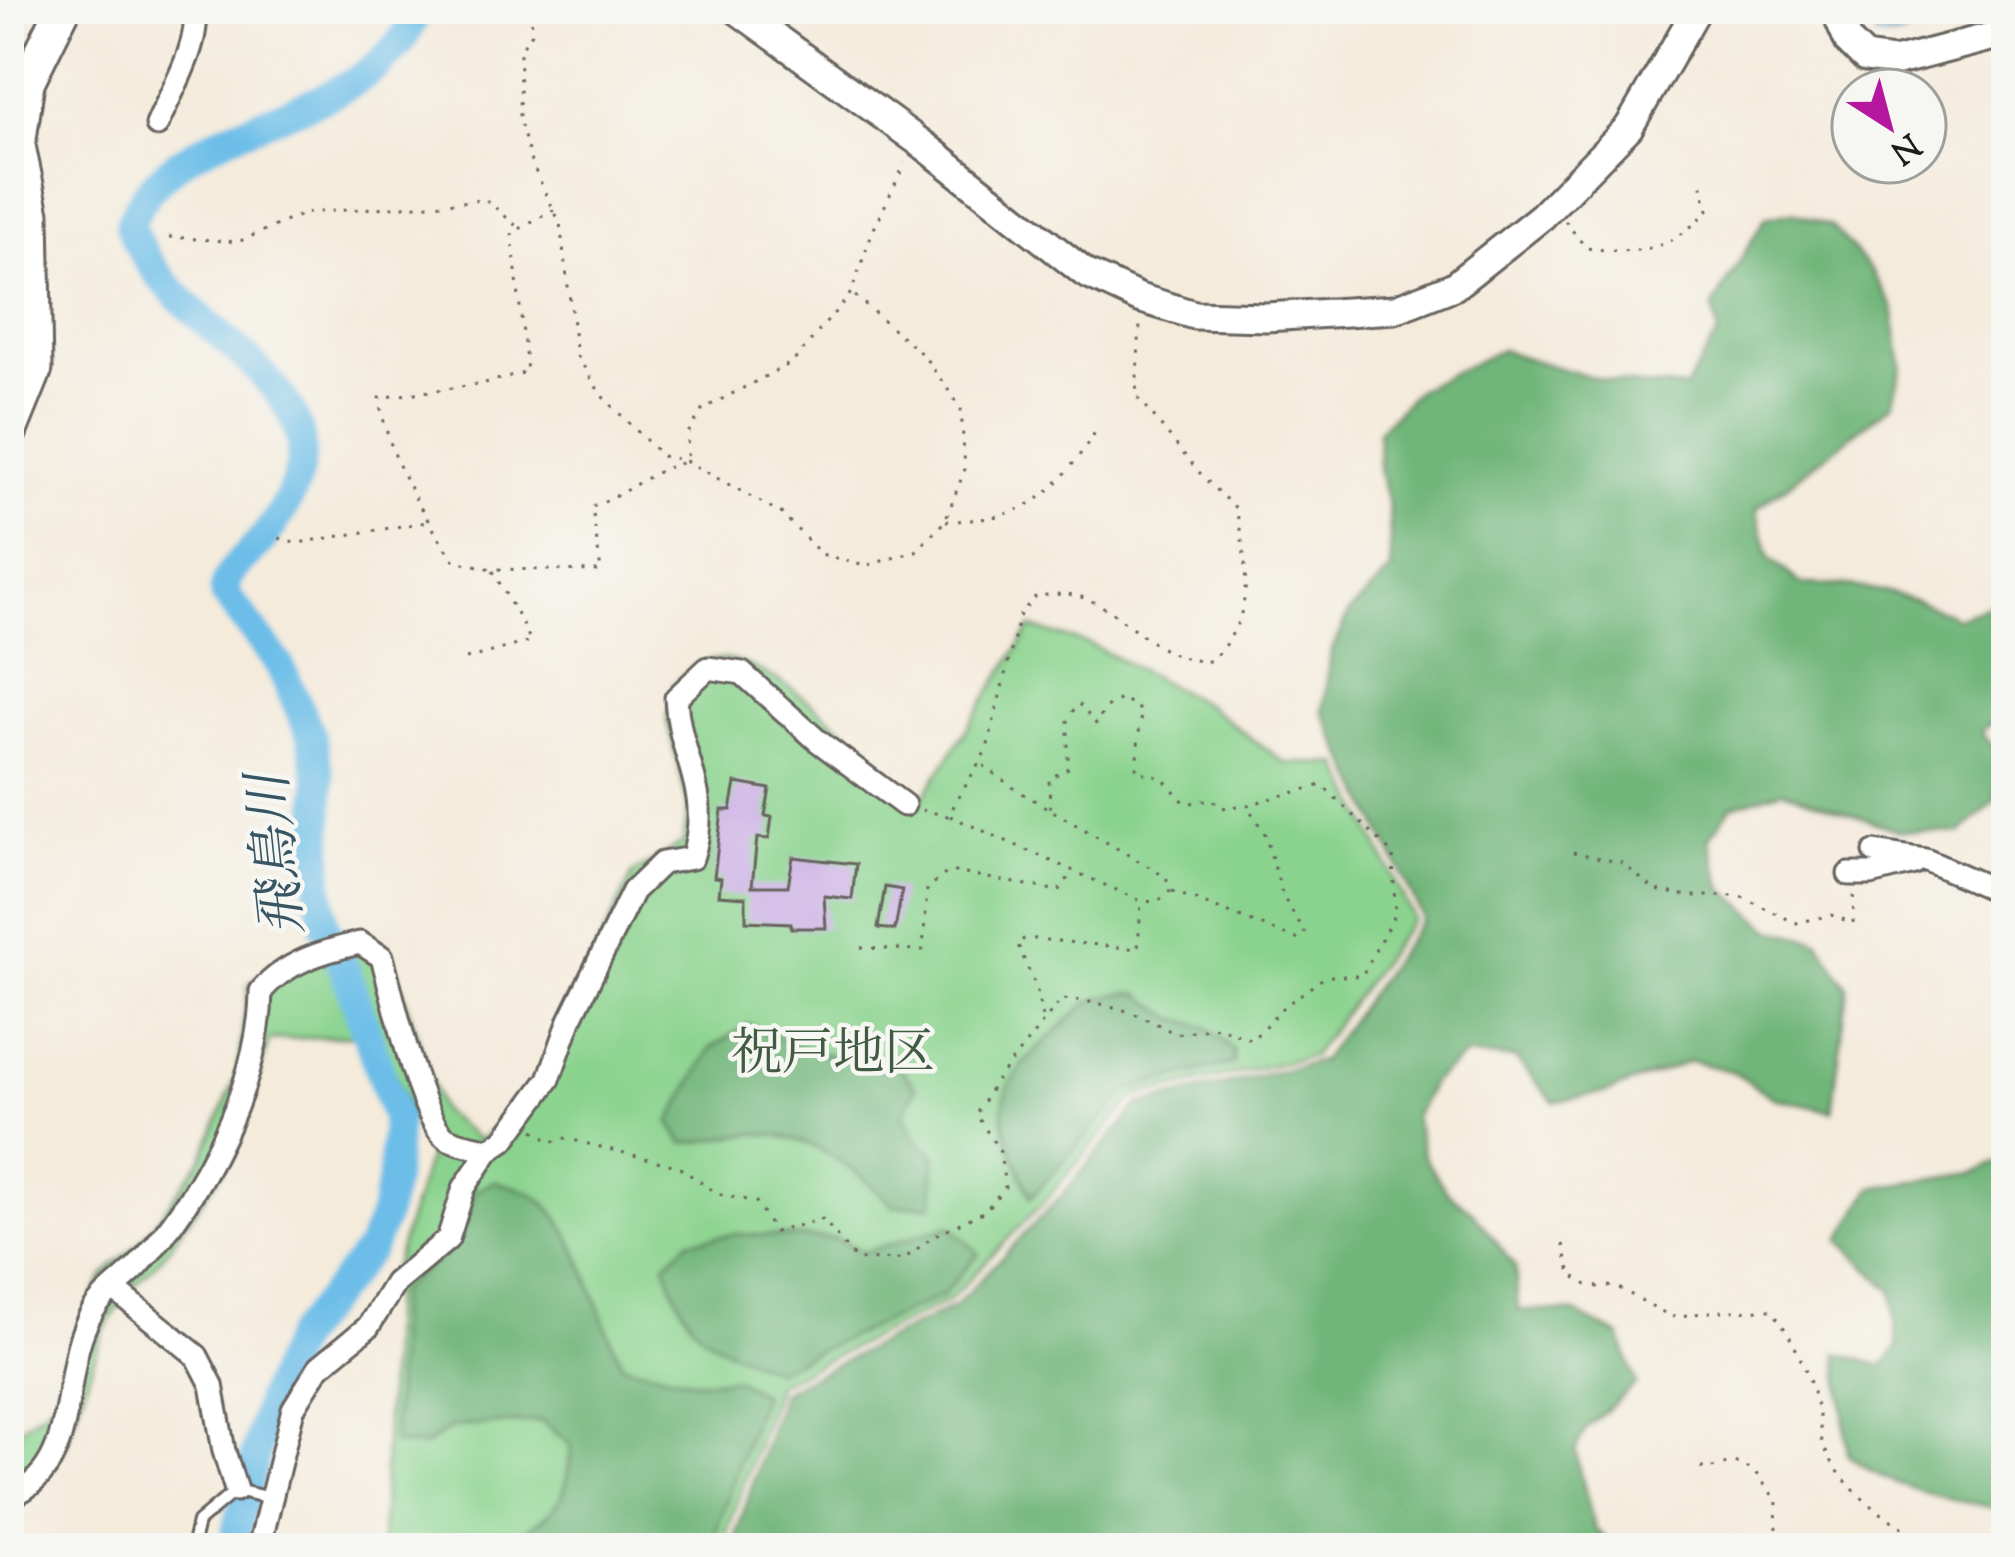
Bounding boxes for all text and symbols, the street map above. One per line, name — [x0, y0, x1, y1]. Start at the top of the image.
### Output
north arrow — [1829, 66, 1949, 186]
text: N — [1880, 120, 1929, 174]
water label: 飛鳥川 — [232, 765, 327, 939]
park label: 祝戸地区 — [731, 1020, 935, 1093]

